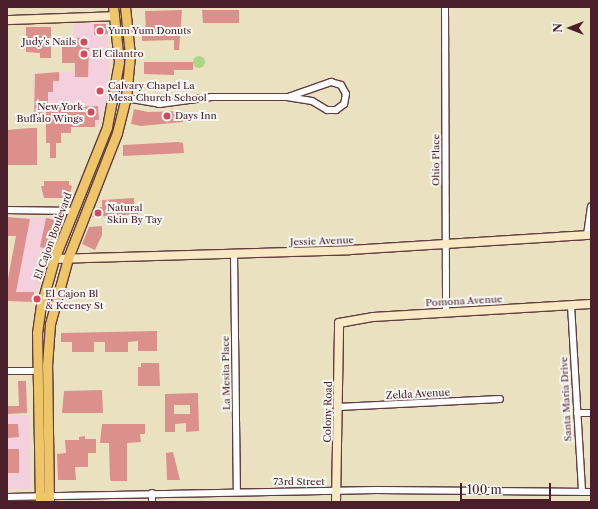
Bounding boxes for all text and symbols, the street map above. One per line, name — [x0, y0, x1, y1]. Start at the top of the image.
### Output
north arrow — [550, 8, 590, 48]
text: N — [551, 23, 565, 33]
place label: Yum Yum Donuts — [108, 25, 191, 37]
marker: Yum Yum Donuts — [95, 26, 105, 36]
place label: Judy's Nails — [22, 36, 76, 48]
marker: Judy's Nails — [79, 37, 89, 47]
place label: El Cilantro — [92, 48, 144, 60]
marker: El Cilantro — [79, 49, 89, 59]
place label: Calvary Chapel La Mesa Church School — [108, 79, 207, 102]
marker: Calvary Chapel La Mesa Church School — [95, 86, 105, 96]
place label: New York Buffalo Wings — [16, 100, 83, 124]
marker: New York Buffalo Wings — [86, 107, 96, 117]
place label: Days Inn — [175, 110, 217, 122]
marker: Days Inn — [162, 111, 172, 121]
street label: Ohio Place — [430, 134, 442, 186]
street label: El Cajon Boulevard — [32, 191, 74, 281]
place label: Natural Skin By Tay — [107, 201, 163, 224]
marker: Natural Skin By Tay — [92, 207, 104, 219]
street label: Jessie Avenue — [290, 234, 354, 248]
place label: El Cajon Bl & Keeney St — [45, 287, 104, 310]
street label: Pomona Avenue — [425, 293, 503, 309]
marker: El Cajon Bl & Keeney St — [32, 294, 42, 304]
street label: La Mesita Place — [219, 336, 233, 410]
street label: Santa Maria Drive — [558, 356, 574, 442]
street label: Colony Road — [321, 381, 335, 443]
street label: Zelda Avenue — [385, 386, 451, 402]
scale bar — [462, 475, 553, 501]
street label: 73rd Street — [273, 476, 325, 488]
text: 100 m — [467, 482, 502, 497]

